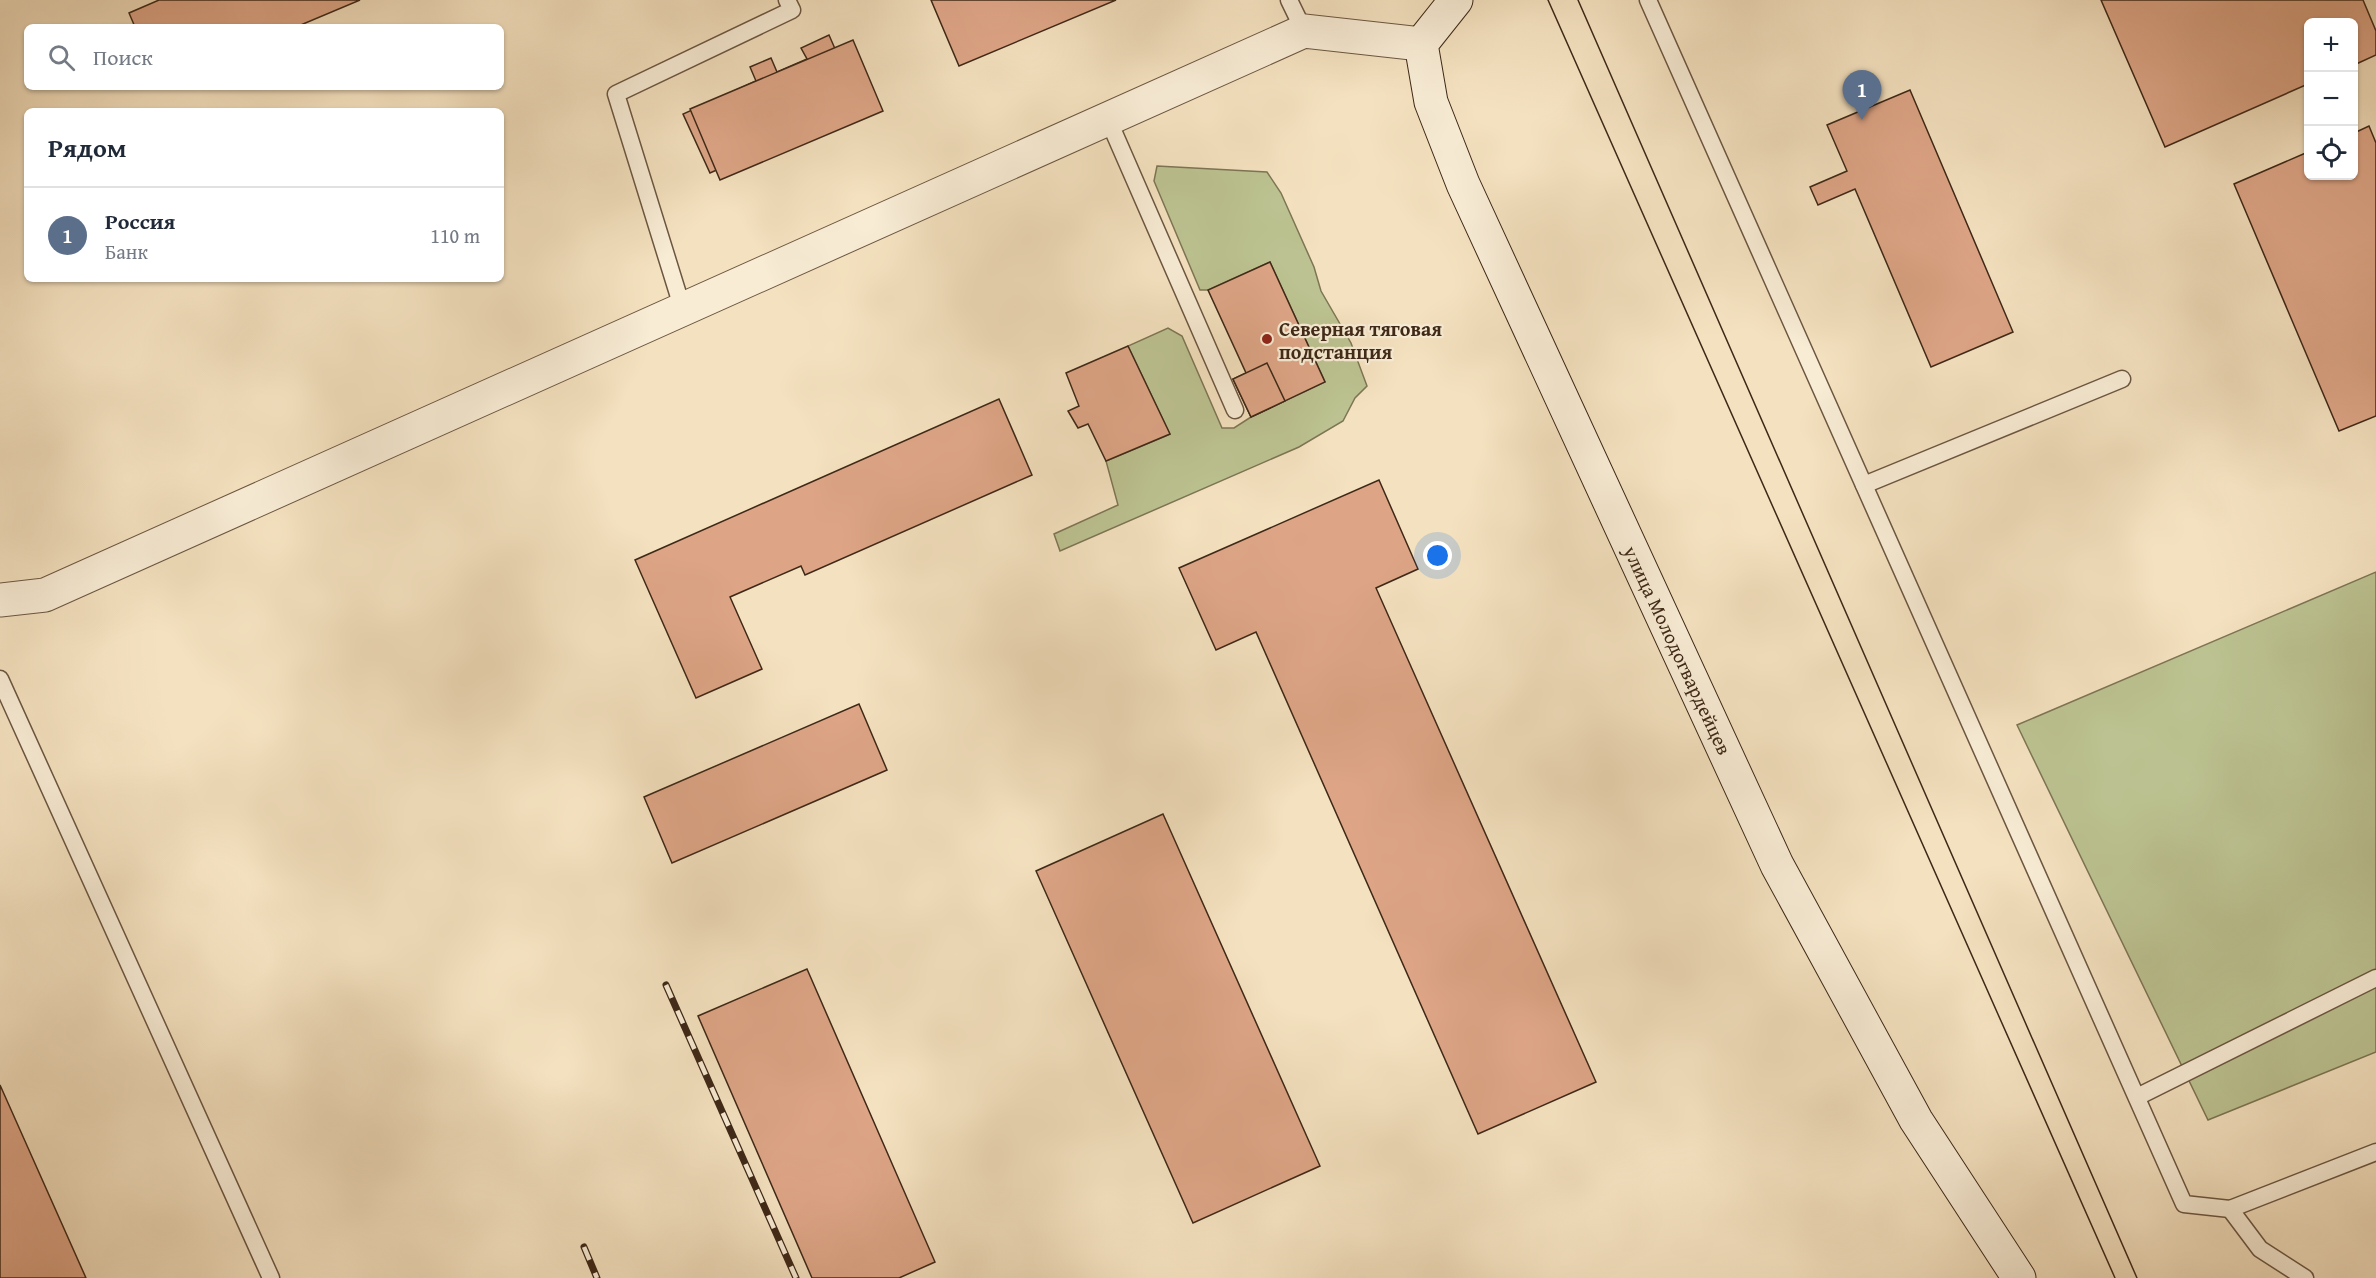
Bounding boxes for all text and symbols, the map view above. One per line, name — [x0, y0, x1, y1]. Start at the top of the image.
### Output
map controls — [2304, 18, 2358, 180]
button: + — [2304, 18, 2358, 72]
search box — [24, 24, 504, 90]
icon: search — [45, 41, 78, 74]
text: Поиск — [93, 41, 153, 73]
pin: 1 — [1842, 70, 1882, 120]
button: − — [2304, 72, 2358, 126]
button: locate — [2304, 126, 2358, 180]
text: Рядом — [48, 128, 126, 167]
text: Россия — [105, 205, 175, 237]
text: 1 — [62, 221, 73, 250]
text: 110 m — [430, 221, 480, 250]
text: Банк — [105, 237, 148, 266]
place label: Северная тяговая подстанция — [1279, 314, 1442, 366]
marker: Северная тяговая подстанция — [1260, 332, 1274, 346]
street label: улица Молодогвардейцев — [1616, 540, 1739, 759]
your location — [1423, 541, 1452, 570]

